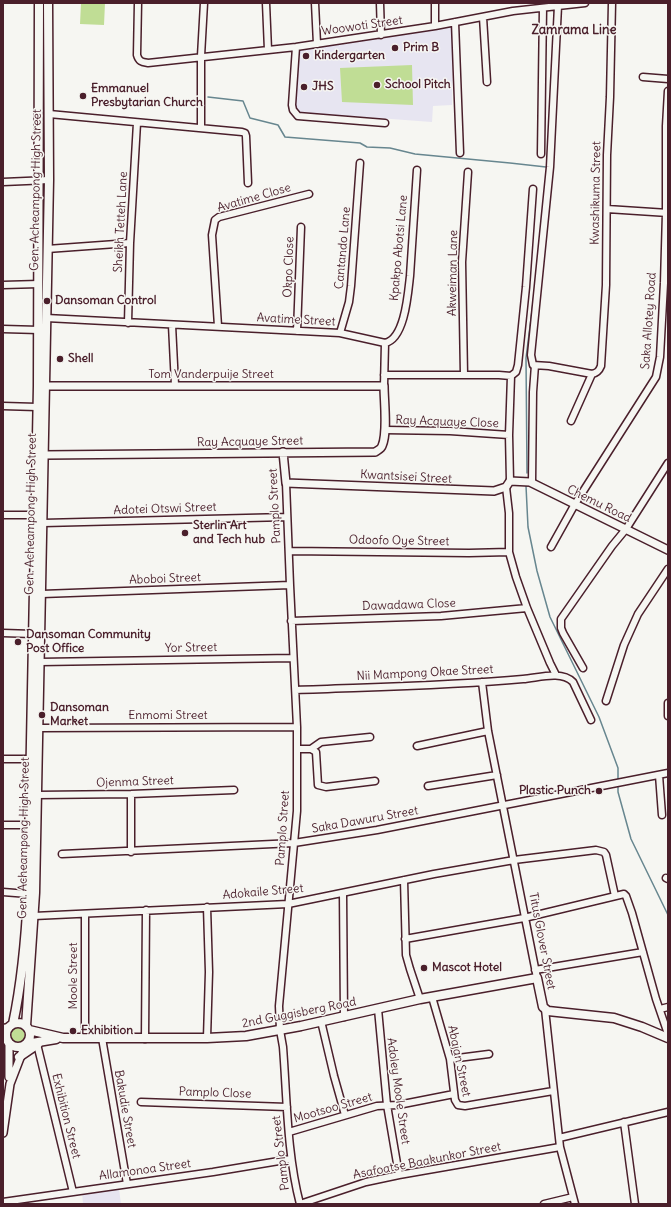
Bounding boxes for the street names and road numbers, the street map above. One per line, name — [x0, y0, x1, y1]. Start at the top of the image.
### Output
street label: Woowoti Street — [321, 13, 403, 39]
street label: Gen. Acheampong High Street — [27, 109, 45, 271]
street label: Kwashikuma Street — [588, 141, 604, 245]
street label: Sheikh Tetteh Lane — [111, 171, 131, 273]
street label: Avatime Close — [215, 181, 293, 215]
street label: Kpakpo Abotsi Lane — [387, 194, 411, 302]
street label: Cantando Lane — [332, 206, 354, 290]
street label: Akweiman Lane — [445, 230, 461, 316]
street label: Okpo Close — [281, 236, 297, 298]
street label: Saka Allotey Road — [638, 272, 660, 370]
street label: Avatime Street — [256, 311, 336, 329]
street label: Tom Vanderpuije Street — [148, 368, 274, 382]
street label: Ray Acquaye Close — [395, 413, 499, 431]
street label: Gen. Acheampong High Street — [22, 433, 40, 595]
street label: Ray Acquaye Street — [197, 434, 303, 450]
street label: Kwantsisei Street — [360, 467, 452, 487]
street label: Pamplo Street — [266, 468, 284, 544]
street label: Chemu Road — [564, 482, 634, 526]
street label: Adotei Otswi Street — [113, 500, 217, 518]
street label: Odoofo Oye Street — [349, 533, 449, 549]
street label: Aboboi Street — [129, 571, 201, 587]
street label: Dawadawa Close — [362, 596, 456, 614]
street label: Yor Street — [165, 640, 217, 656]
street label: Nii Mampong Okae Street — [356, 662, 494, 684]
street label: Enmomi Street — [128, 709, 208, 723]
street label: Gen. Acheampong High Street — [15, 757, 33, 919]
street label: Ojenma Street — [96, 773, 174, 791]
street label: Pamplo Street — [273, 790, 293, 866]
street label: Saka Dawuru Street — [311, 804, 419, 836]
street label: Adokaile Street — [222, 881, 304, 903]
street label: Titus Glover Street — [526, 891, 558, 991]
street label: Moole Street — [67, 942, 81, 1010]
street label: 2nd Guggisberg Road — [241, 995, 357, 1031]
street label: Abajan Street — [444, 1024, 474, 1098]
street label: Adoley Moole Street — [383, 1037, 413, 1145]
street label: Bakudie Street — [111, 1069, 139, 1149]
street label: Exhibition Street — [48, 1072, 84, 1160]
street label: Pamplo Close — [178, 1085, 252, 1101]
street label: Mootsoo Street — [292, 1090, 374, 1126]
street label: Pamplo Street — [269, 1115, 293, 1191]
street label: Asafoatse Baakunkor Street — [352, 1140, 502, 1182]
street label: Allamonoa Street — [98, 1156, 192, 1184]

